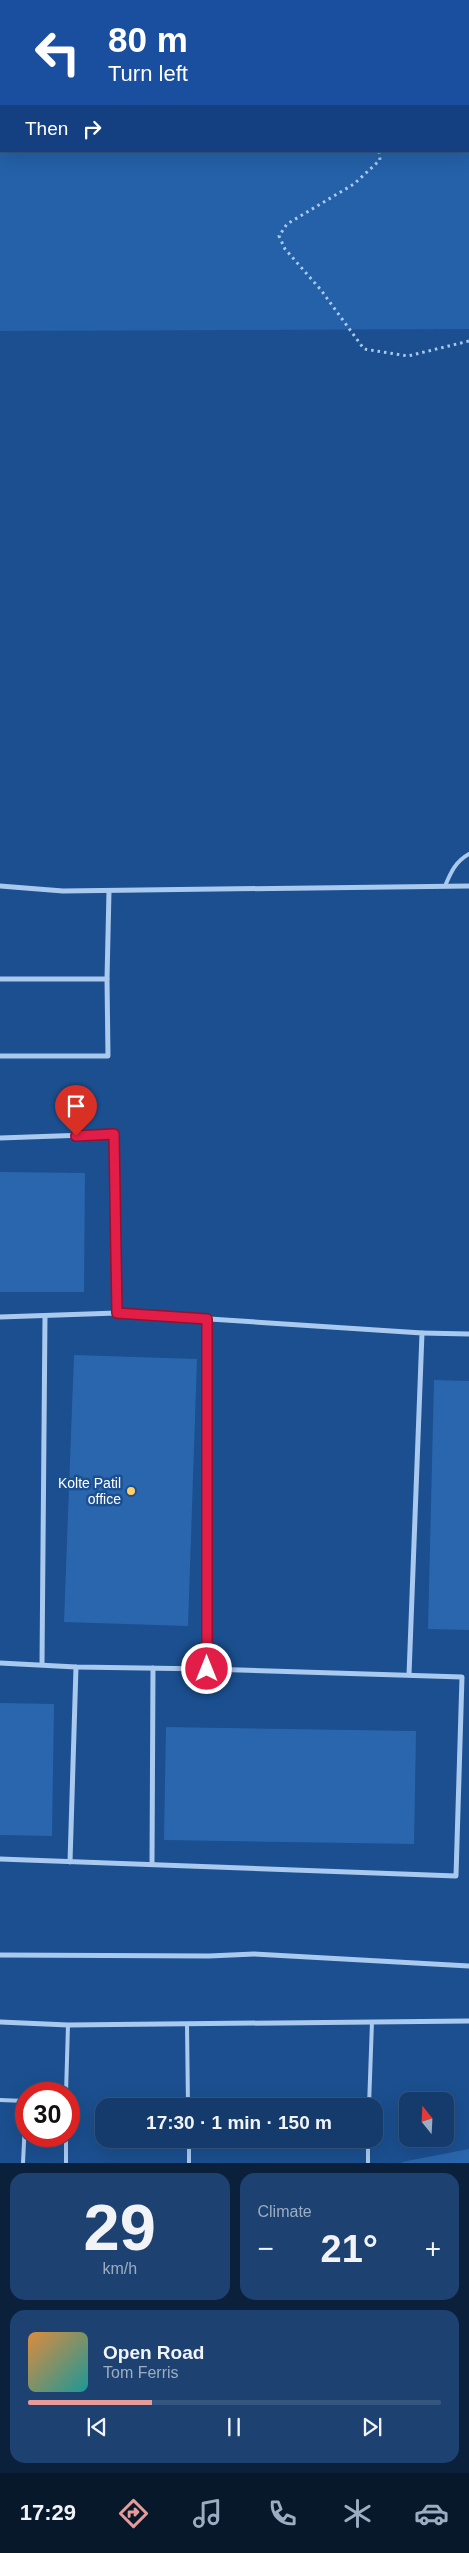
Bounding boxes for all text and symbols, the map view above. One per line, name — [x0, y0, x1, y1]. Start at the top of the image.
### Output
icon: left — [25, 20, 90, 85]
text: 80 m — [108, 20, 188, 59]
text: Turn left — [108, 61, 188, 86]
icon: right — [78, 115, 106, 143]
text: Then — [25, 118, 68, 139]
pin — [55, 1085, 97, 1136]
icon: arrive — [62, 1092, 90, 1120]
place label: Kolte Patil office — [58, 1475, 121, 1507]
marker: Kolte Patil office — [125, 1485, 137, 1497]
position arrow — [180, 1642, 232, 1694]
speed limit sign: 30 — [15, 2082, 80, 2147]
north arrow — [399, 2092, 454, 2148]
map controls — [399, 2092, 454, 2147]
text: 17:30 · 1 min · 150 m — [146, 2112, 332, 2133]
text: 29 — [84, 2191, 156, 2264]
text: Climate — [258, 2203, 312, 2220]
text: 21° — [321, 2228, 378, 2270]
text: − — [258, 2233, 274, 2264]
text: + — [425, 2233, 441, 2264]
text: km/h — [102, 2260, 137, 2277]
text: Open Road — [103, 2342, 204, 2363]
text: Tom Ferris — [103, 2364, 179, 2381]
icon: previous — [83, 2413, 111, 2441]
icon: pause — [220, 2413, 248, 2441]
icon: next — [358, 2413, 386, 2441]
icon: directions — [116, 2496, 151, 2531]
icon: music — [190, 2496, 225, 2531]
icon: phone — [265, 2496, 300, 2531]
icon: climate — [340, 2496, 375, 2531]
icon: car — [414, 2496, 449, 2531]
text: 17:29 — [20, 2500, 76, 2525]

